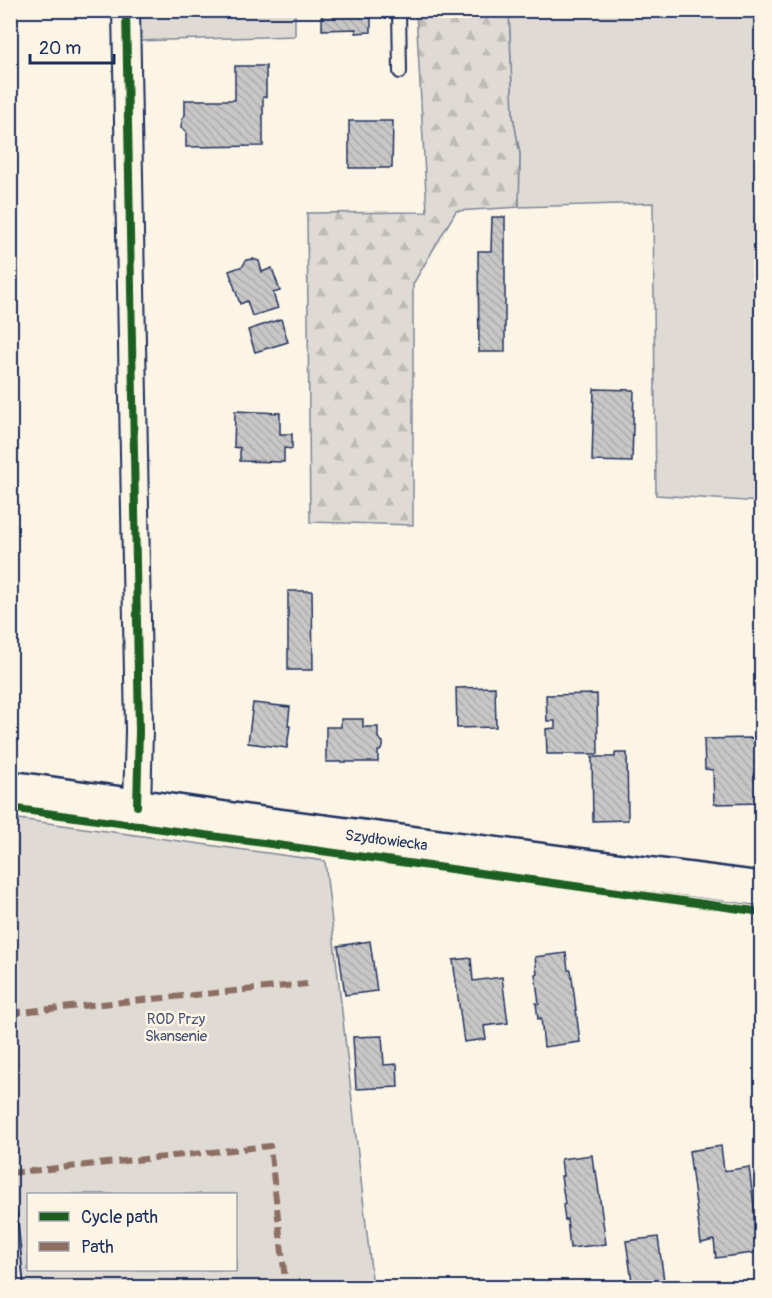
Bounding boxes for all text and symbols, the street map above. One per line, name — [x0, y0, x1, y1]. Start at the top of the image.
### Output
scale bar — [30, 27, 114, 65]
text: 20 m — [39, 37, 81, 60]
street label: Szydłowiecka — [344, 826, 429, 855]
park label: ROD Przy Skansenie — [145, 1010, 208, 1046]
legend — [27, 1193, 237, 1271]
text: Cycle path — [81, 1206, 158, 1229]
text: Path — [81, 1236, 114, 1259]

